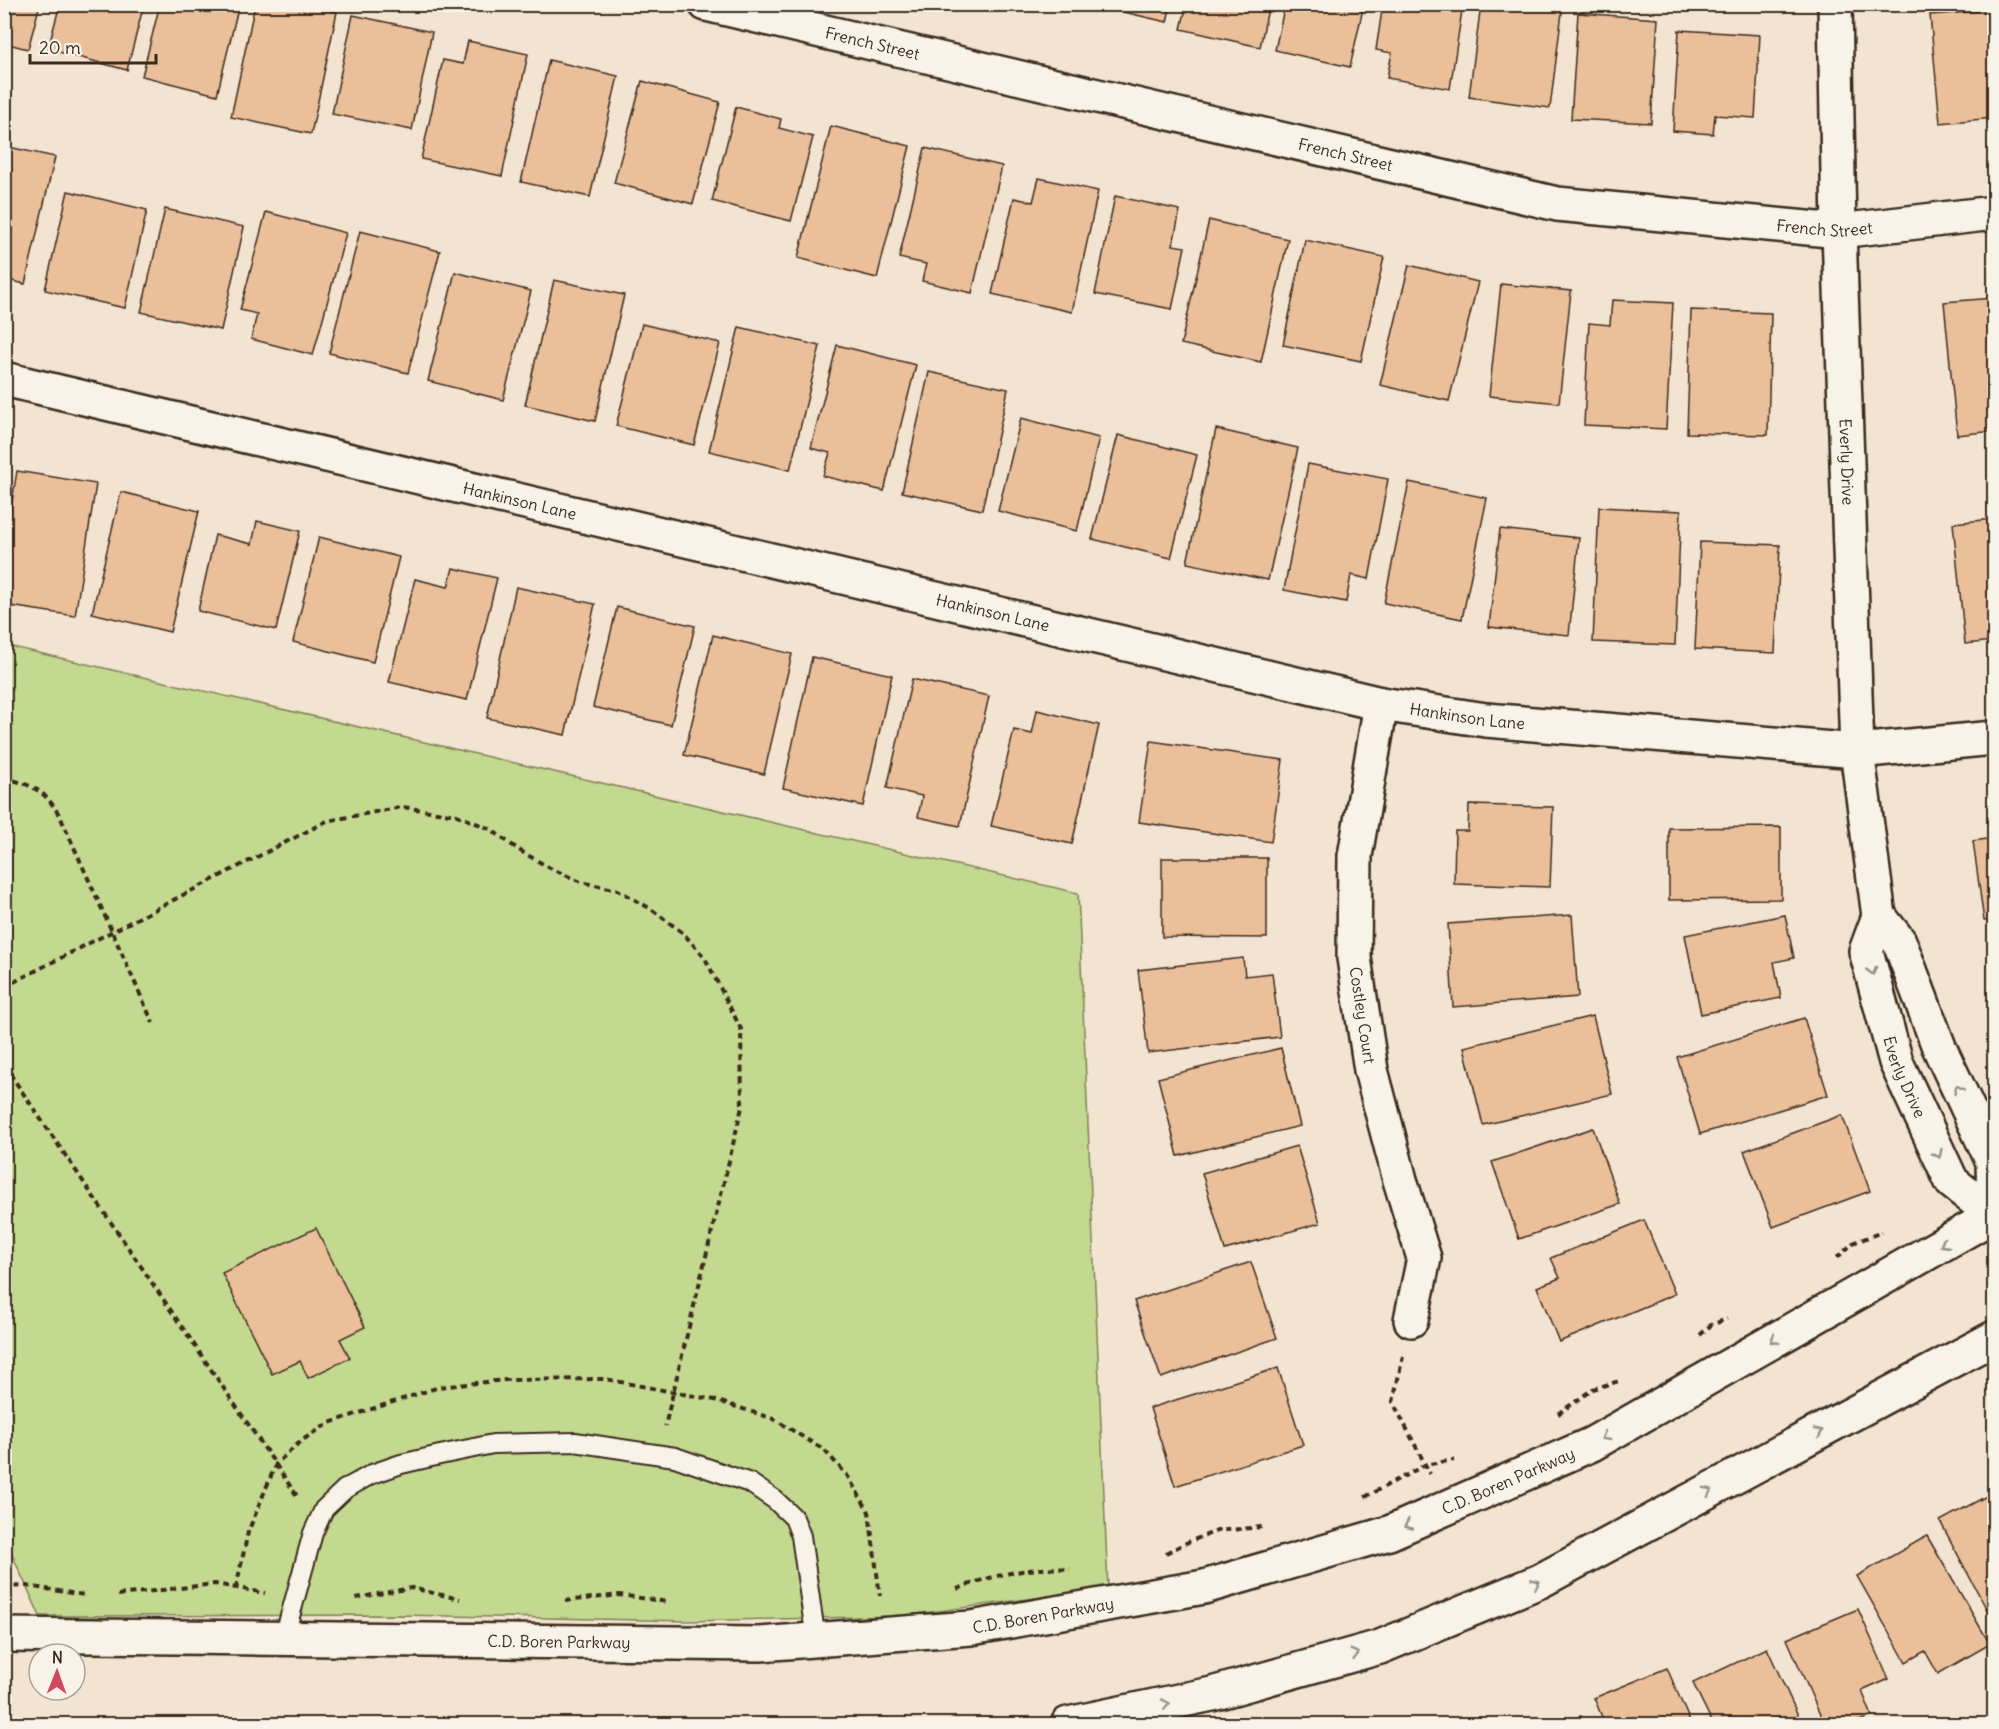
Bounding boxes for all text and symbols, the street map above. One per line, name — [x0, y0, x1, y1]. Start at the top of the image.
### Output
street label: French Street — [823, 22, 922, 64]
scale bar — [30, 27, 156, 65]
text: 20 m — [39, 36, 81, 59]
street label: French Street — [1296, 134, 1395, 175]
street label: French Street — [1776, 215, 1874, 241]
street label: Everly Drive — [1835, 418, 1858, 505]
street label: Hankinson Lane — [461, 478, 579, 524]
street label: Hankinson Lane — [934, 589, 1052, 635]
street label: Hankinson Lane — [1408, 699, 1526, 733]
street label: Costley Court — [1345, 965, 1380, 1066]
one-way arrow — [1864, 966, 1877, 976]
street label: Everly Drive — [1879, 1034, 1930, 1121]
one-way arrow — [1954, 1084, 1966, 1095]
one-way arrow — [1931, 1147, 1943, 1158]
one-way arrow — [1939, 1237, 1950, 1248]
one-way arrow — [1770, 1333, 1780, 1344]
one-way arrow — [1813, 1428, 1823, 1439]
one-way arrow — [1601, 1430, 1611, 1441]
street label: C.D. Boren Parkway — [1439, 1443, 1578, 1519]
one-way arrow — [1702, 1487, 1713, 1498]
one-way arrow — [1403, 1518, 1414, 1530]
one-way arrow — [1530, 1578, 1541, 1590]
street label: C.D. Boren Parkway — [971, 1593, 1115, 1638]
street label: C.D. Boren Parkway — [487, 1631, 631, 1652]
north arrow — [27, 1642, 87, 1702]
text: N — [52, 1647, 63, 1667]
one-way arrow — [1349, 1649, 1360, 1661]
one-way arrow — [1161, 1698, 1171, 1711]

